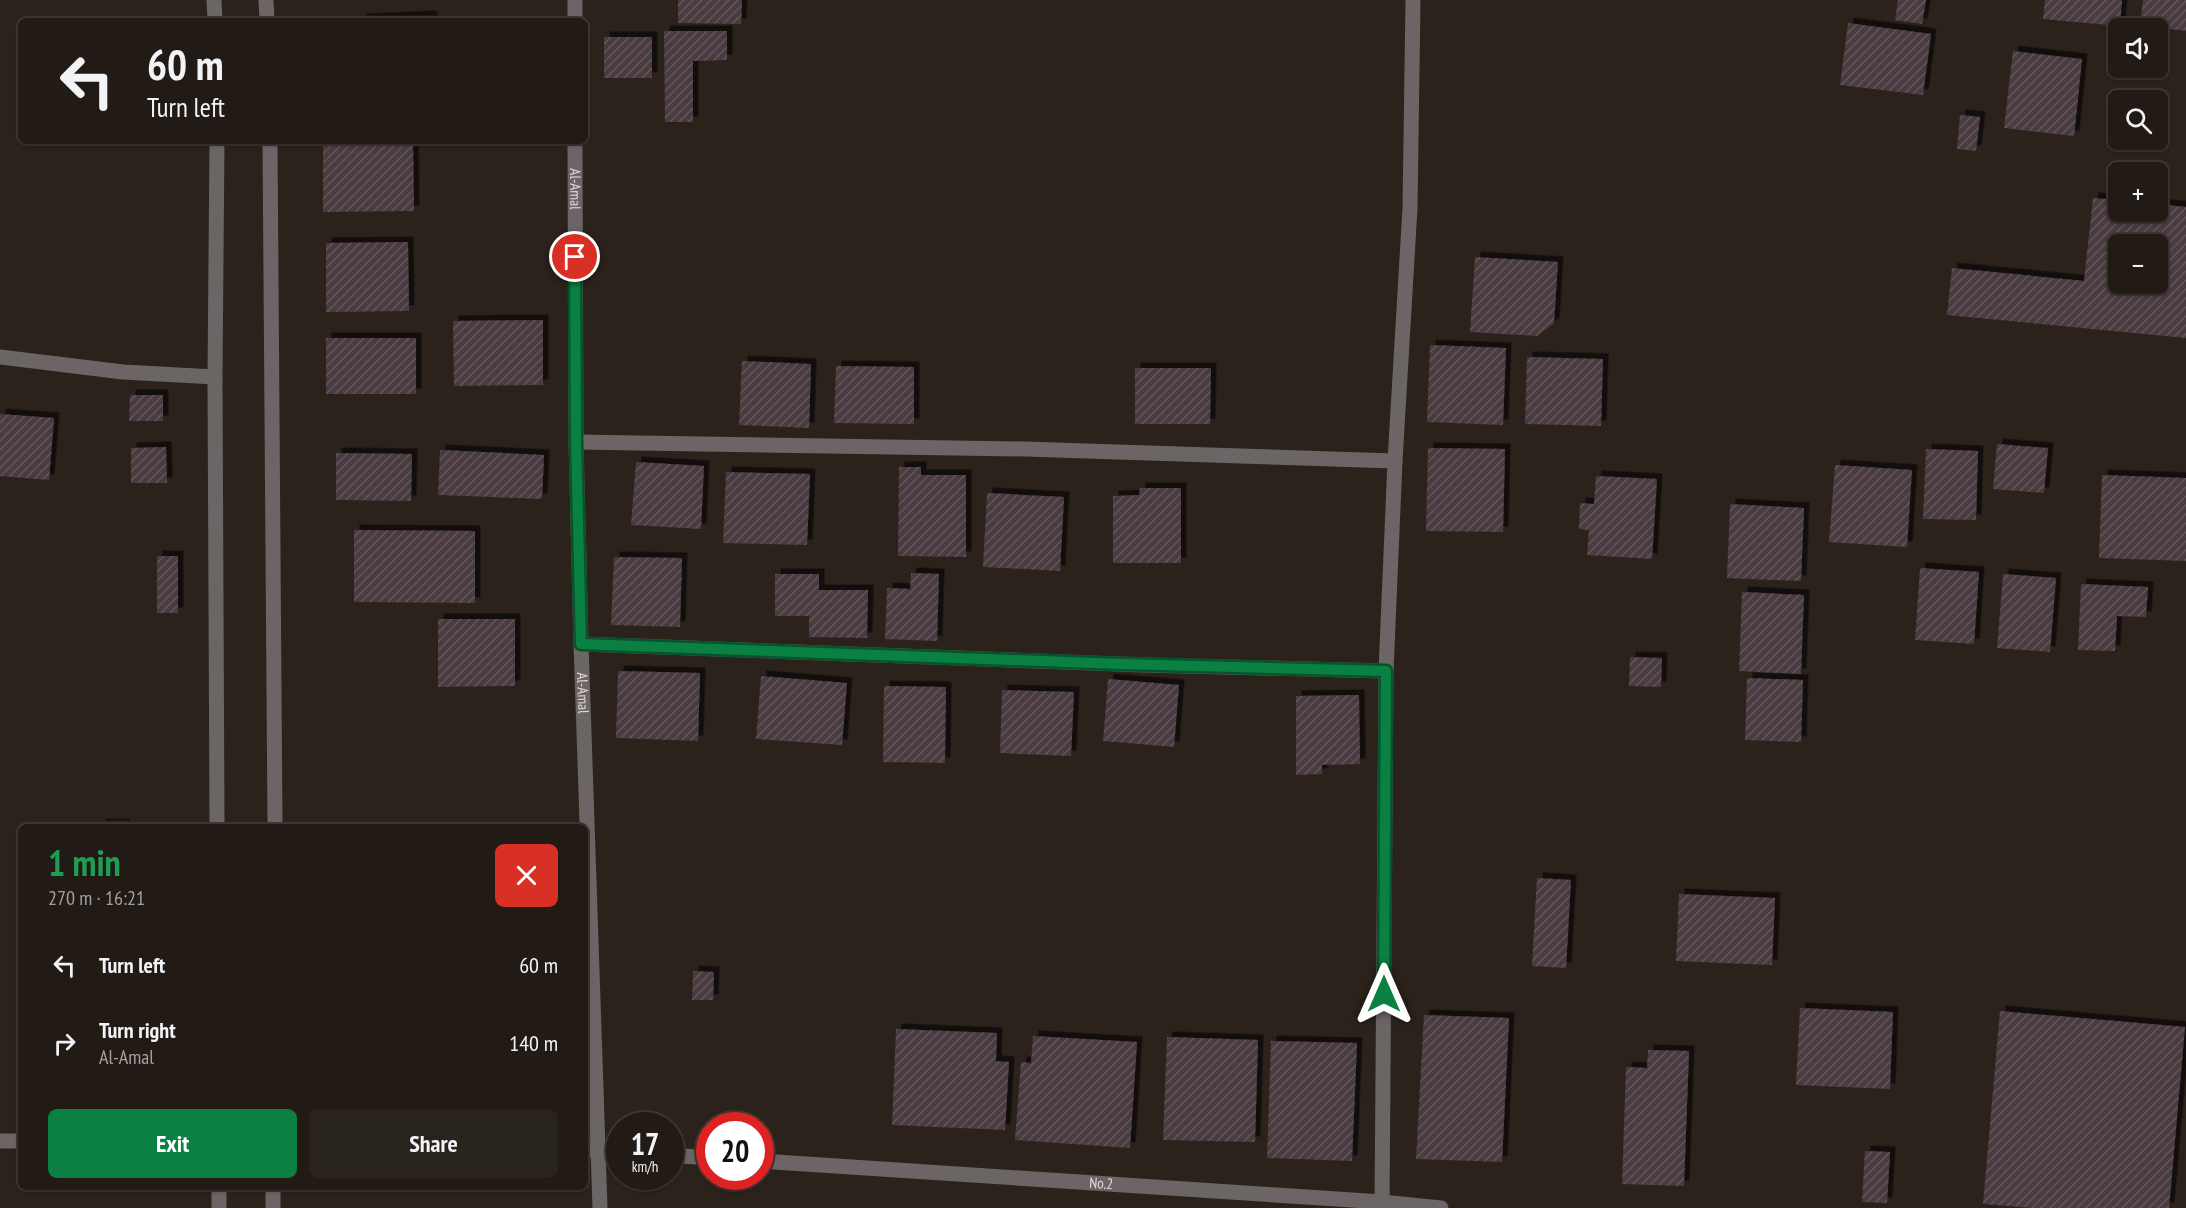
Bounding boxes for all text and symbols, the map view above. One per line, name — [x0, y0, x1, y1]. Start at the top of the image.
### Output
map controls — [2108, 18, 2168, 294]
button: sound — [2108, 18, 2168, 78]
text: 60 m — [147, 37, 224, 92]
icon: left — [48, 42, 126, 120]
text: Turn left — [147, 90, 225, 124]
button: search — [2108, 90, 2168, 150]
button: + — [2108, 162, 2168, 222]
street label: Al-Amal — [566, 168, 585, 210]
pin — [549, 231, 600, 282]
button: − — [2108, 234, 2168, 294]
icon: arrive — [558, 240, 591, 273]
street label: Al-Amal — [573, 672, 593, 714]
text: 1 min — [48, 839, 121, 886]
button: close — [495, 844, 558, 907]
text: 270 m · 16:21 — [48, 885, 145, 911]
icon: left — [48, 949, 81, 982]
text: Turn left — [99, 951, 165, 979]
text: 60 m — [519, 951, 558, 979]
position arrow — [1352, 962, 1416, 1026]
text: Turn right — [99, 1016, 176, 1044]
icon: right — [48, 1027, 81, 1060]
text: 140 m — [509, 1029, 558, 1057]
text: Al-Amal — [99, 1044, 154, 1070]
button: Exit — [48, 1109, 297, 1178]
button: Share — [309, 1109, 558, 1178]
speed limit sign: 20 — [696, 1112, 774, 1190]
text: 17 — [631, 1124, 659, 1163]
text: km/h — [632, 1157, 658, 1176]
street label: No.2 — [1089, 1173, 1114, 1193]

